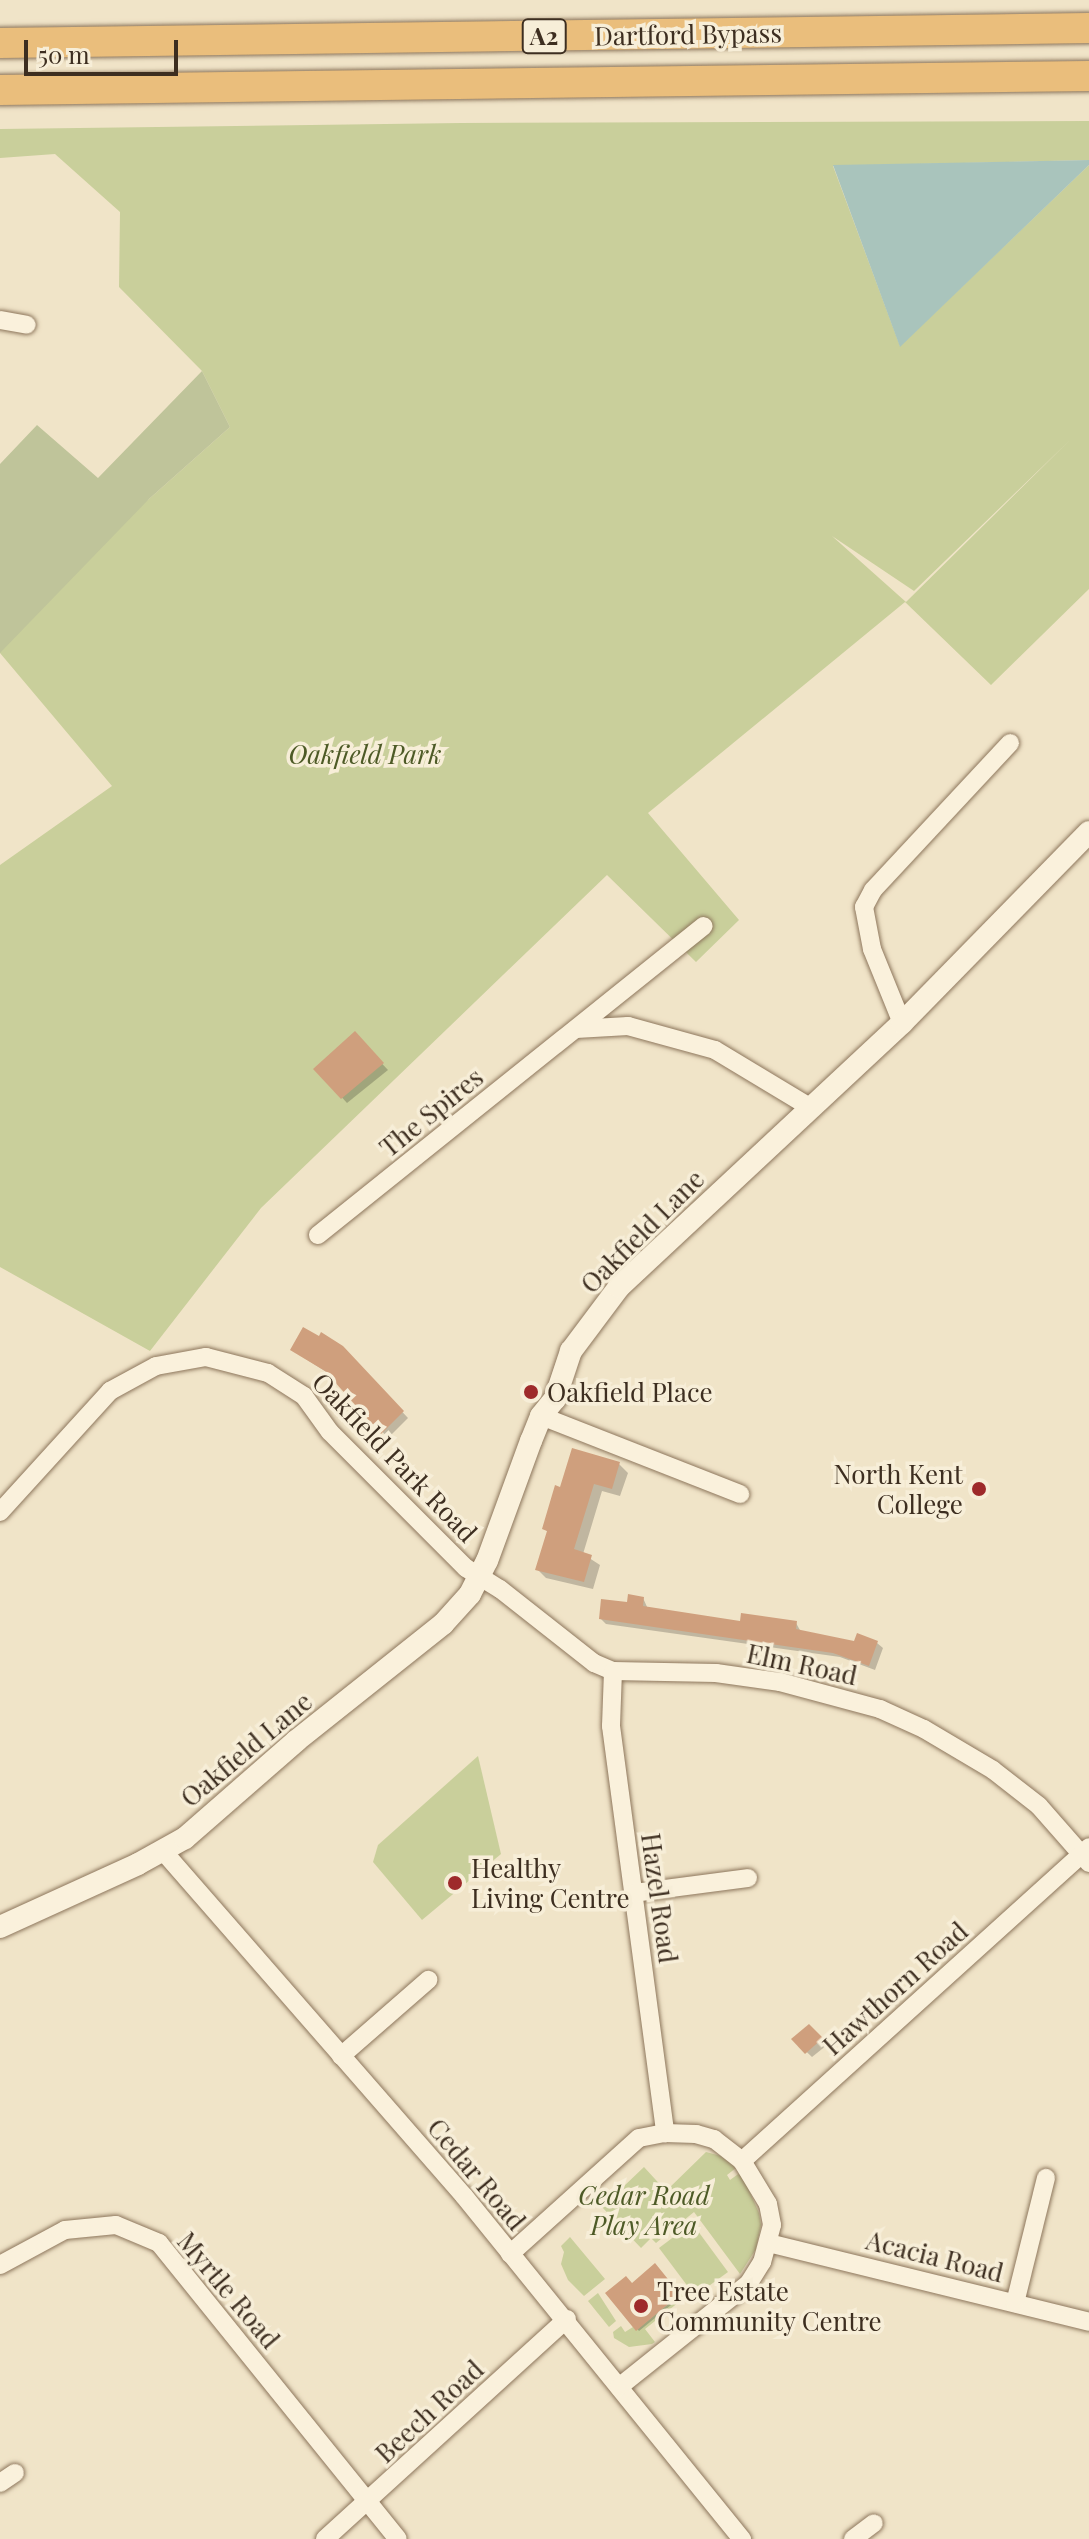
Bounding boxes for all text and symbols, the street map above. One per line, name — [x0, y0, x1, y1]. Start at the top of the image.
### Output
road number: A2 — [520, 16, 568, 56]
street label: Dartford Bypass — [594, 17, 782, 51]
scale bar — [28, 24, 182, 74]
text: 50 m — [38, 38, 90, 70]
park label: Oakfield Park — [288, 738, 442, 770]
street label: The Spires — [373, 1061, 489, 1163]
street label: Oakfield Lane — [574, 1163, 710, 1299]
street label: Oakfield Park Road — [306, 1366, 484, 1548]
place label: Oakfield Place — [547, 1376, 713, 1408]
marker: Oakfield Place — [522, 1383, 540, 1401]
place label: North Kent College — [833, 1458, 963, 1520]
marker: North Kent College — [970, 1480, 988, 1498]
street label: Elm Road — [744, 1637, 860, 1691]
street label: Oakfield Lane — [174, 1685, 318, 1813]
street label: Hazel Road — [635, 1831, 685, 1965]
place label: Healthy Living Centre — [471, 1852, 630, 1914]
marker: Healthy Living Centre — [446, 1874, 464, 1892]
street label: Hawthorn Road — [816, 1915, 974, 2061]
street label: Cedar Road — [421, 2112, 533, 2236]
park label: Cedar Road Play Area — [578, 2179, 710, 2240]
street label: Acacia Road — [863, 2224, 1007, 2288]
street label: Myrtle Road — [171, 2226, 287, 2354]
place label: Tree Estate Community Centre — [657, 2275, 882, 2336]
marker: Tree Estate Community Centre — [632, 2297, 650, 2315]
street label: Beech Road — [369, 2353, 489, 2469]

